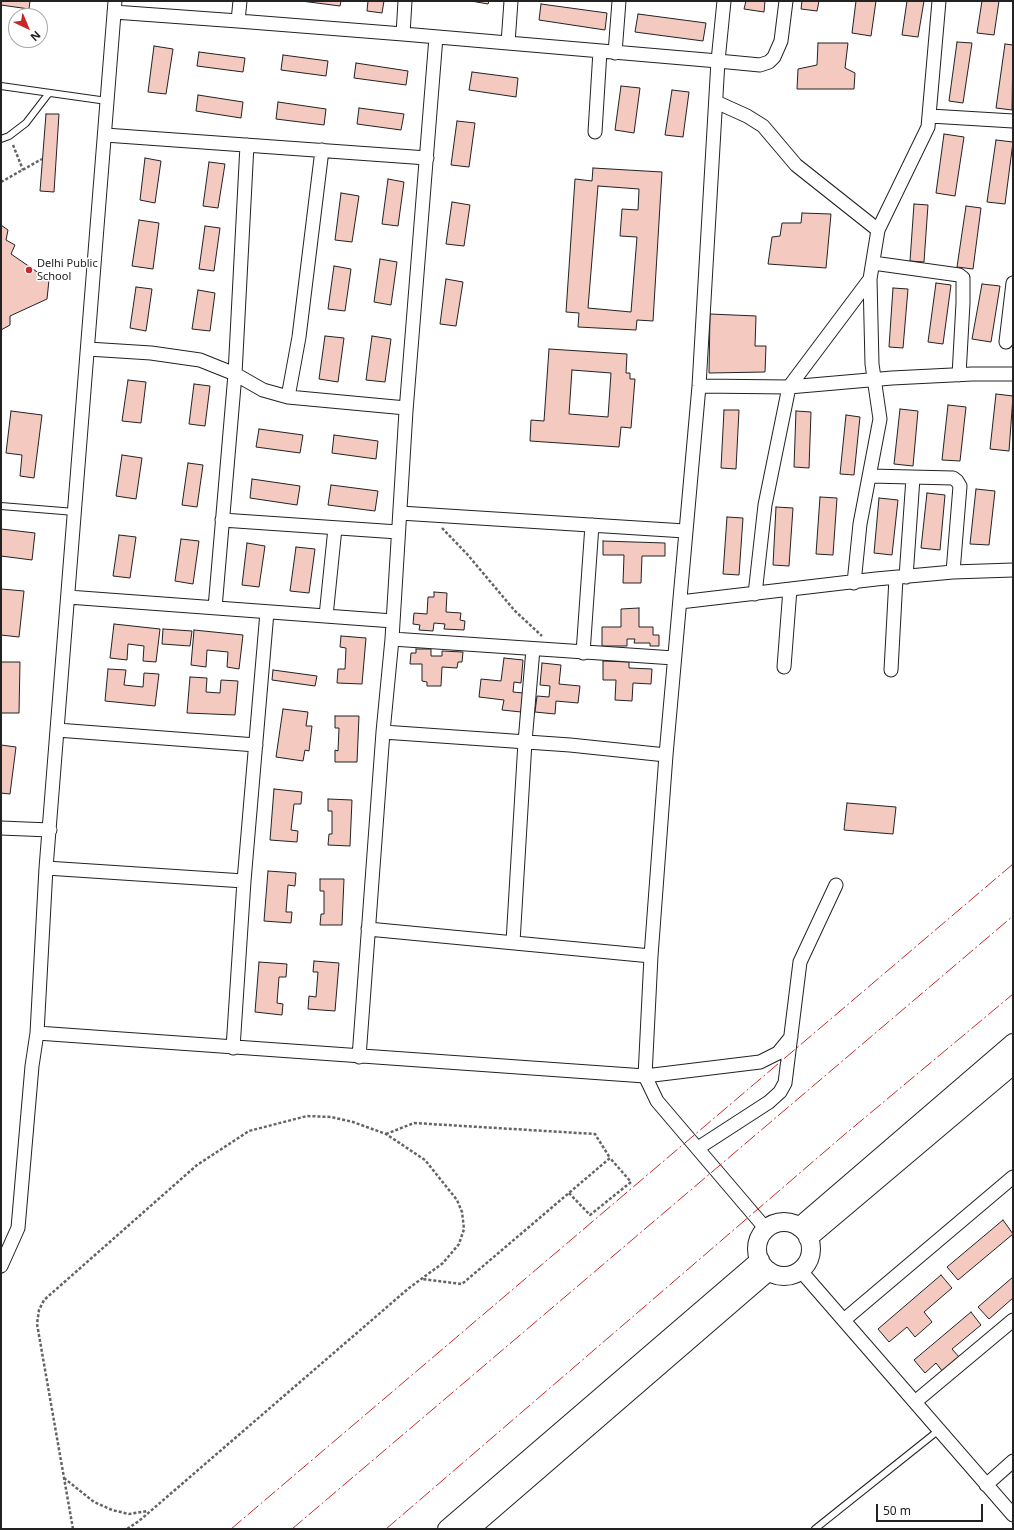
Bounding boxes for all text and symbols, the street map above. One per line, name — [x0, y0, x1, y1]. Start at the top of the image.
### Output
north arrow — [8, 8, 48, 48]
text: N — [28, 28, 44, 45]
place label: Delhi Public School — [37, 257, 98, 283]
marker: Delhi Public School — [24, 265, 34, 275]
scale bar — [878, 1496, 985, 1522]
text: 50 m — [883, 1502, 911, 1519]

